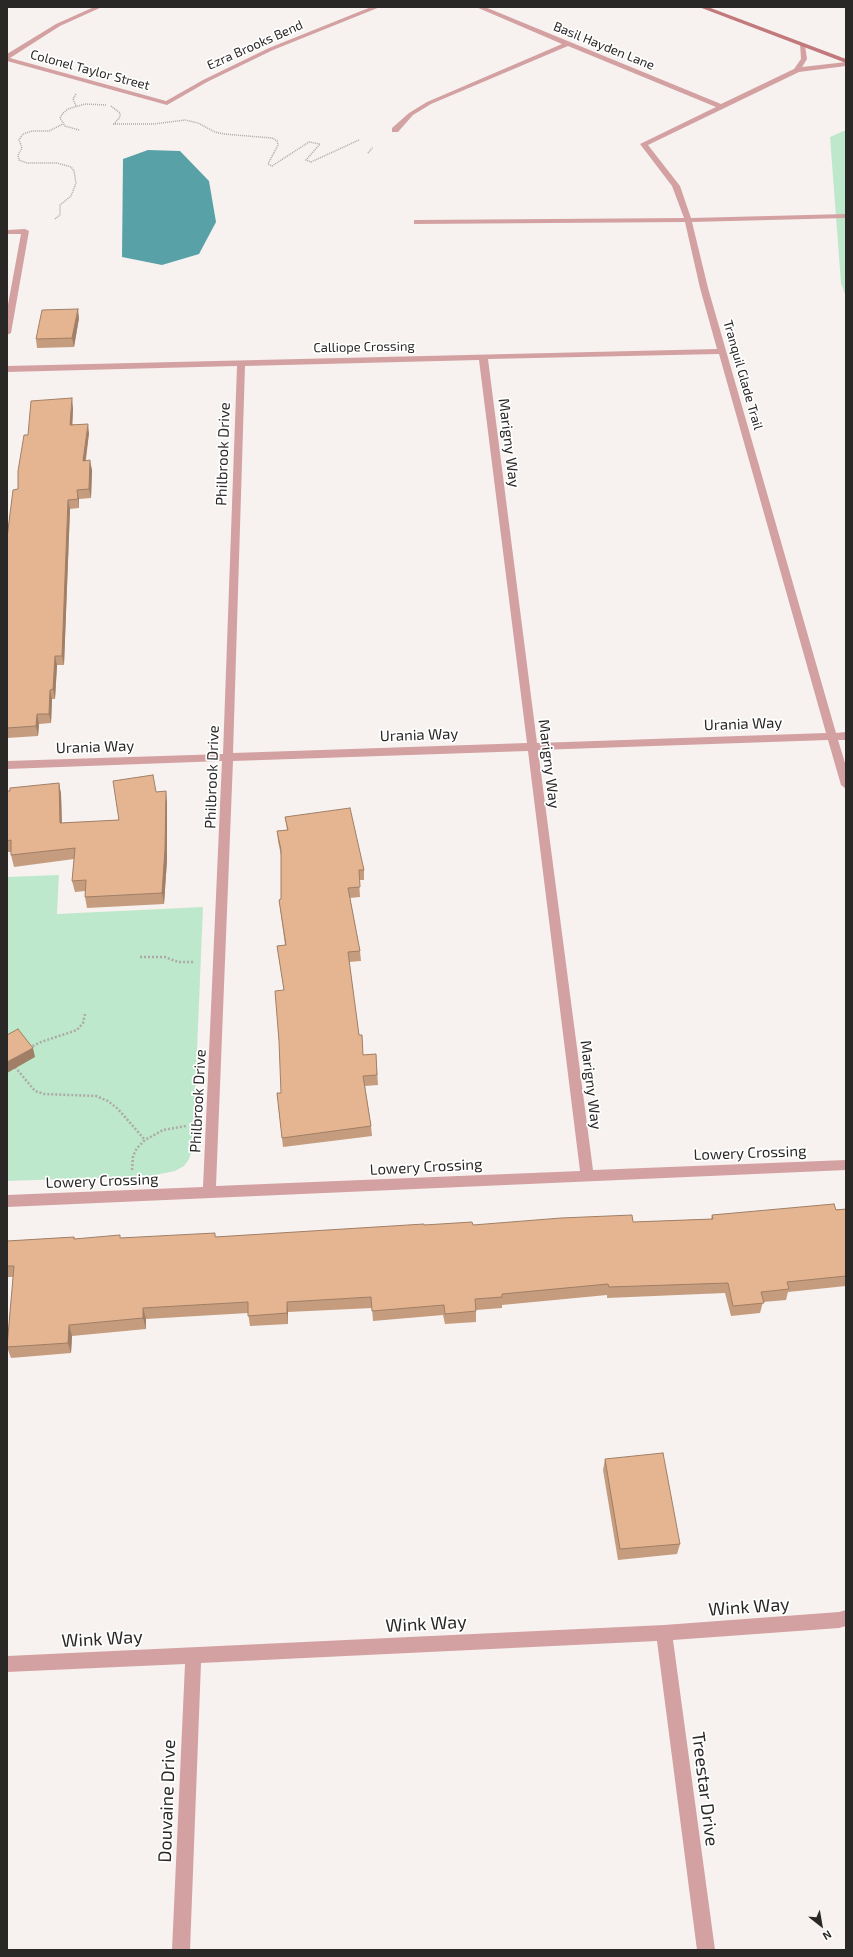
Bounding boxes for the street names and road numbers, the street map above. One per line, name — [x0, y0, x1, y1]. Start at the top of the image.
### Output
street label: Ezra Brooks Bend — [205, 17, 305, 73]
street label: Basil Hayden Lane — [551, 19, 657, 73]
street label: Colonel Taylor Street — [28, 47, 152, 93]
street label: Tranquil Glade Trail — [720, 318, 766, 432]
street label: Calliope Crossing — [313, 338, 415, 356]
street label: Marigny Way — [495, 397, 523, 489]
street label: Philbrook Drive — [212, 402, 234, 506]
street label: Urania Way — [703, 714, 783, 734]
street label: Marigny Way — [535, 718, 563, 810]
street label: Philbrook Drive — [201, 725, 223, 829]
street label: Urania Way — [379, 725, 459, 745]
street label: Urania Way — [55, 737, 135, 757]
street label: Marigny Way — [577, 1039, 605, 1131]
street label: Philbrook Drive — [186, 1049, 210, 1153]
street label: Lowery Crossing — [693, 1142, 807, 1164]
street label: Lowery Crossing — [369, 1155, 483, 1179]
street label: Lowery Crossing — [45, 1170, 159, 1192]
street label: Wink Way — [708, 1593, 790, 1621]
street label: Wink Way — [385, 1611, 467, 1637]
street label: Wink Way — [61, 1626, 143, 1652]
street label: Treestar Drive — [687, 1731, 723, 1847]
street label: Douvaine Drive — [154, 1739, 180, 1863]

